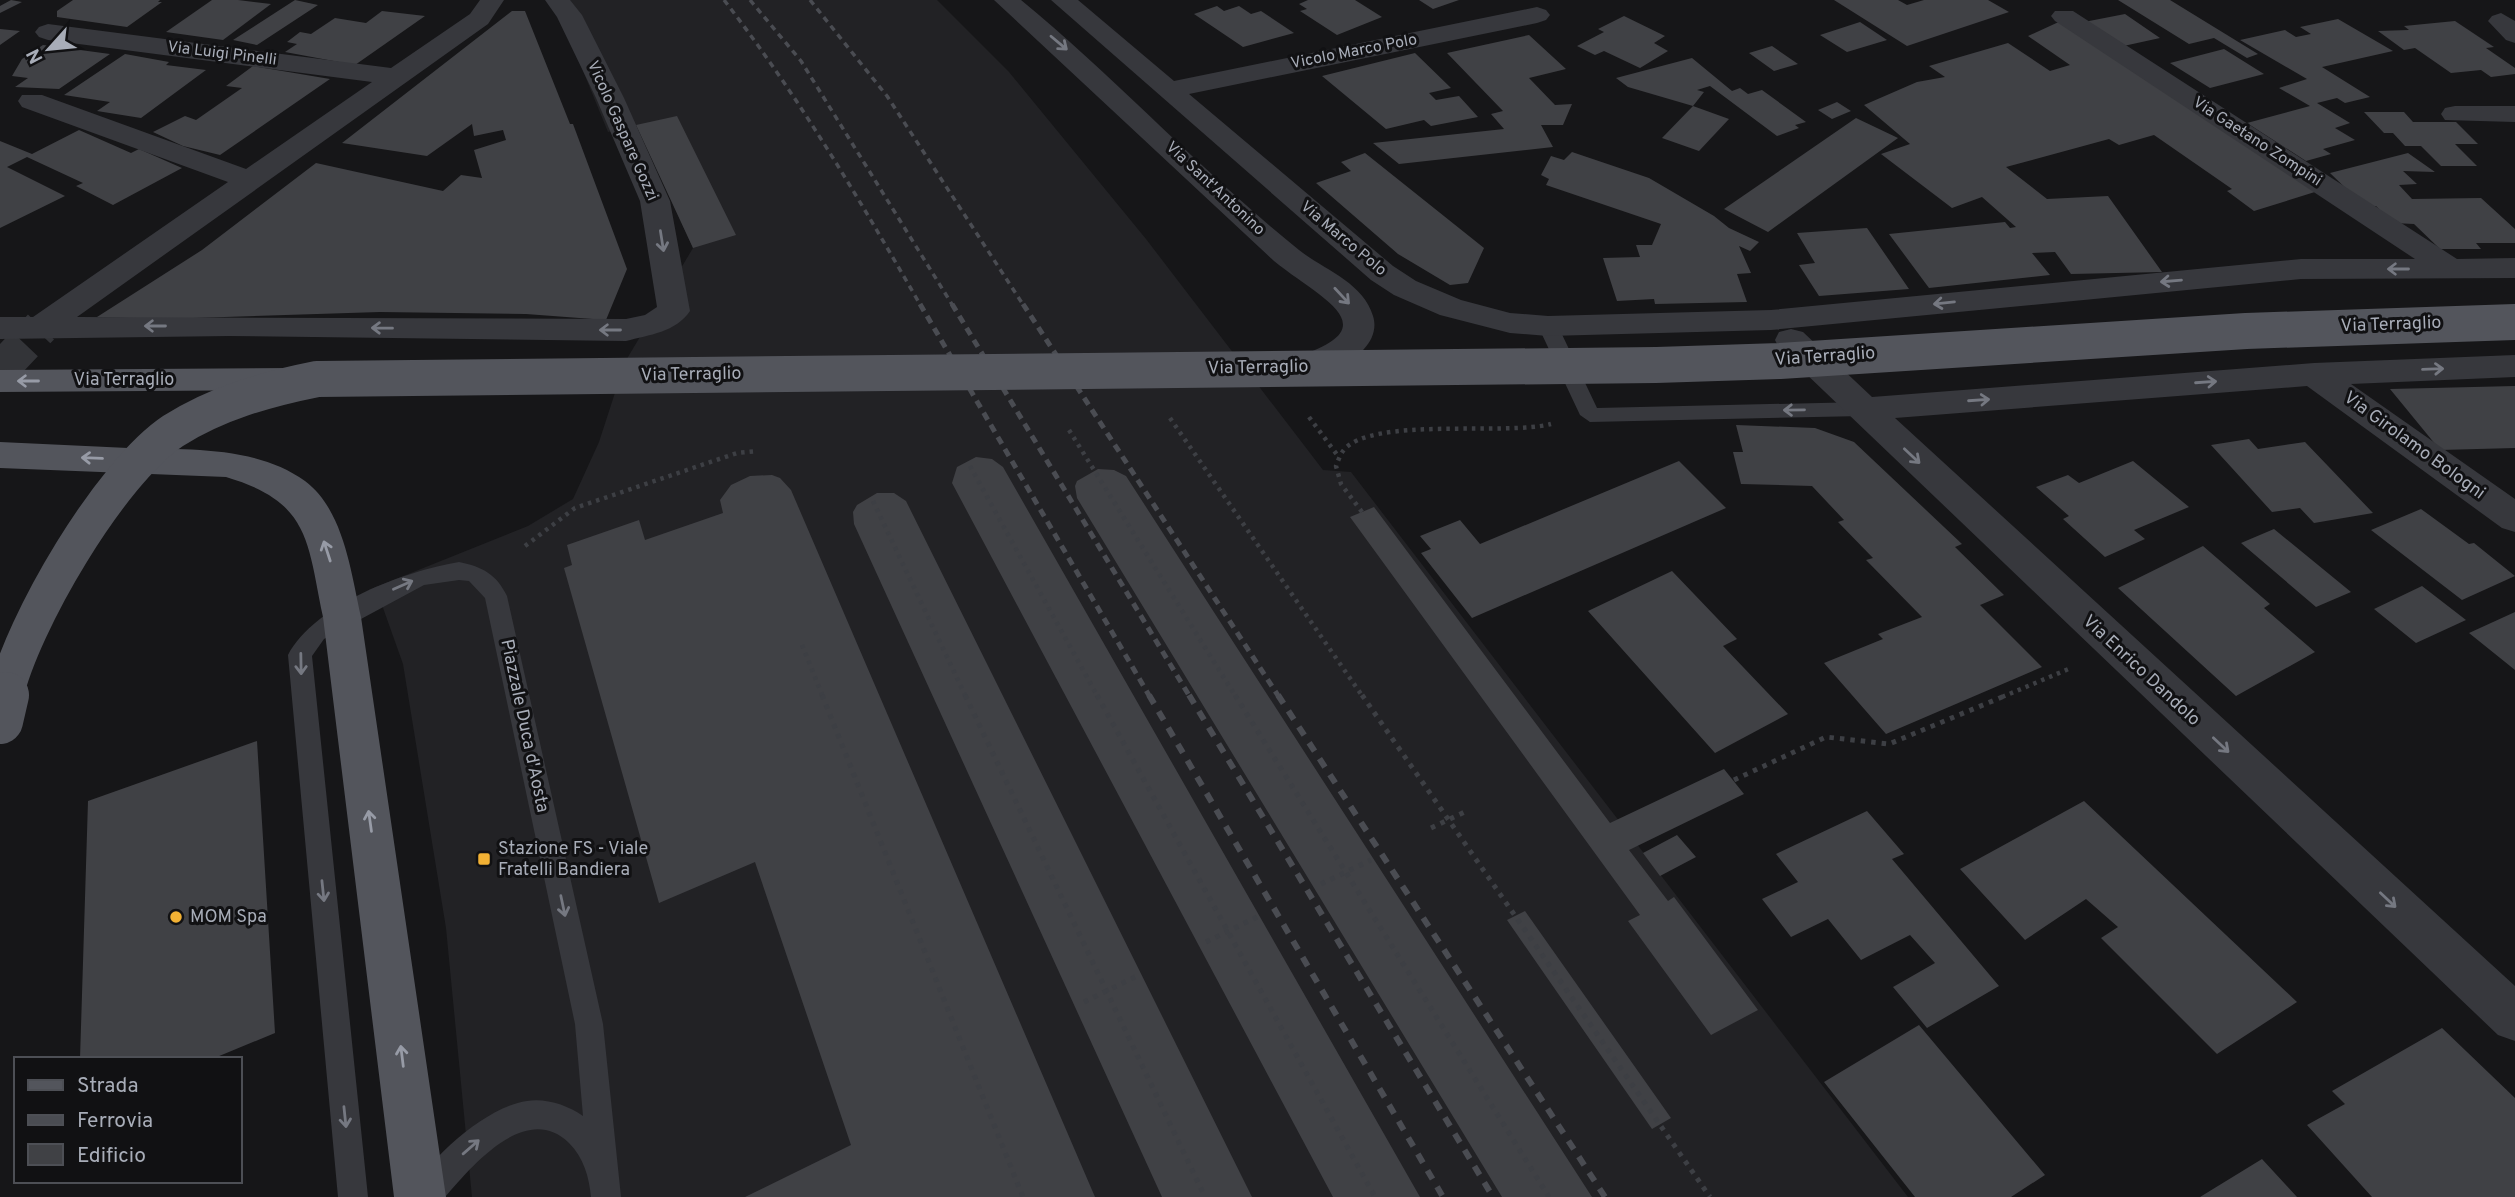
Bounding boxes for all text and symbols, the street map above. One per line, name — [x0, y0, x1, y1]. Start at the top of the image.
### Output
north arrow — [14, 14, 84, 84]
street label: Vicolo Marco Polo — [1289, 30, 1419, 74]
one-way arrow — [1049, 36, 1067, 51]
street label: Via Luigi Pinelli — [166, 37, 278, 71]
text: N — [22, 44, 49, 67]
street label: Vicolo Gaspare Gozzi — [582, 58, 662, 204]
street label: Via Gaetano Zompini — [2189, 93, 2325, 191]
street label: Via Sant'Antonino — [1161, 138, 1269, 240]
street label: Via Marco Polo — [1296, 197, 1390, 281]
one-way arrow — [656, 229, 669, 251]
one-way arrow — [2387, 262, 2410, 276]
one-way arrow — [2160, 275, 2183, 288]
one-way arrow — [1333, 287, 1350, 304]
one-way arrow — [1934, 297, 1956, 310]
street label: Via Terraglio — [2340, 312, 2442, 338]
one-way arrow — [144, 319, 167, 333]
one-way arrow — [371, 321, 394, 335]
one-way arrow — [599, 323, 622, 337]
street label: Via Terraglio — [1774, 342, 1876, 372]
street label: Via Terraglio — [1207, 356, 1309, 380]
one-way arrow — [2422, 362, 2445, 375]
street label: Via Terraglio — [640, 363, 742, 387]
street label: Via Terraglio — [74, 369, 174, 392]
one-way arrow — [17, 374, 40, 388]
one-way arrow — [2194, 375, 2217, 388]
street label: Via Girolamo Bologni — [2339, 387, 2489, 505]
one-way arrow — [1968, 393, 1990, 406]
one-way arrow — [1783, 404, 1806, 417]
one-way arrow — [1903, 447, 1920, 464]
one-way arrow — [81, 452, 104, 465]
one-way arrow — [320, 540, 333, 562]
one-way arrow — [392, 578, 413, 591]
street label: Via Enrico Dandolo — [2077, 610, 2205, 732]
street label: Piazzale Duca d'Aosta — [494, 637, 554, 815]
one-way arrow — [294, 652, 308, 675]
one-way arrow — [2212, 737, 2229, 754]
one-way arrow — [364, 810, 377, 833]
place label: Stazione FS - Viale Fratelli Bandiera — [498, 838, 648, 882]
marker: Stazione FS - Viale Fratelli Bandiera — [476, 851, 492, 867]
one-way arrow — [316, 879, 329, 901]
one-way arrow — [2379, 892, 2397, 908]
one-way arrow — [557, 894, 571, 917]
place label: MOM Spa — [190, 906, 267, 929]
marker: MOM Spa — [168, 909, 184, 925]
one-way arrow — [395, 1046, 408, 1068]
legend — [14, 1057, 242, 1183]
text: Strada — [77, 1073, 138, 1100]
one-way arrow — [339, 1105, 352, 1128]
text: Ferrovia — [77, 1108, 153, 1135]
one-way arrow — [462, 1139, 480, 1155]
text: Edificio — [77, 1143, 146, 1170]

